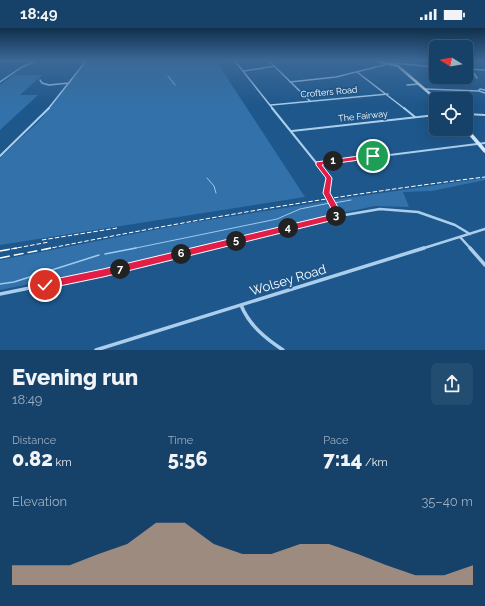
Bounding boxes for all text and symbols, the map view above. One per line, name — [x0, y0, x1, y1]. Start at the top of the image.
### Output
text: 18:49 — [20, 5, 58, 23]
north arrow — [429, 40, 473, 84]
map controls — [429, 40, 473, 136]
street label: Crofters Road — [300, 84, 358, 99]
button: locate — [429, 92, 473, 136]
street label: The Fairway — [338, 108, 388, 124]
pin — [356, 139, 390, 173]
icon: arrive — [362, 145, 384, 167]
pin: 1 — [323, 151, 343, 171]
text: 1 — [330, 154, 336, 167]
pin: 3 — [326, 206, 346, 226]
text: 3 — [333, 209, 339, 222]
pin: 4 — [278, 218, 298, 238]
text: 4 — [285, 221, 291, 234]
pin: 5 — [226, 231, 246, 251]
text: 5 — [233, 234, 239, 247]
pin: 6 — [171, 244, 191, 264]
text: 6 — [178, 247, 184, 260]
pin: 7 — [110, 259, 130, 279]
street label: Wolsey Road — [248, 261, 328, 299]
text: 7 — [117, 262, 123, 275]
pin — [28, 268, 62, 302]
icon: check — [34, 274, 56, 296]
button: share — [431, 363, 473, 405]
text: Evening run — [12, 364, 138, 390]
text: 18:49 — [12, 392, 42, 407]
text: Distance — [12, 434, 56, 447]
text: Time — [168, 434, 193, 447]
text: Pace — [323, 434, 349, 447]
text: 0.82 — [12, 447, 53, 471]
text: 5:56 — [168, 447, 208, 471]
text: 7:14 — [323, 447, 362, 471]
text: km — [53, 456, 72, 469]
text: /km — [362, 456, 388, 469]
text: Elevation — [12, 494, 67, 509]
text: 35–40 m — [421, 494, 473, 509]

